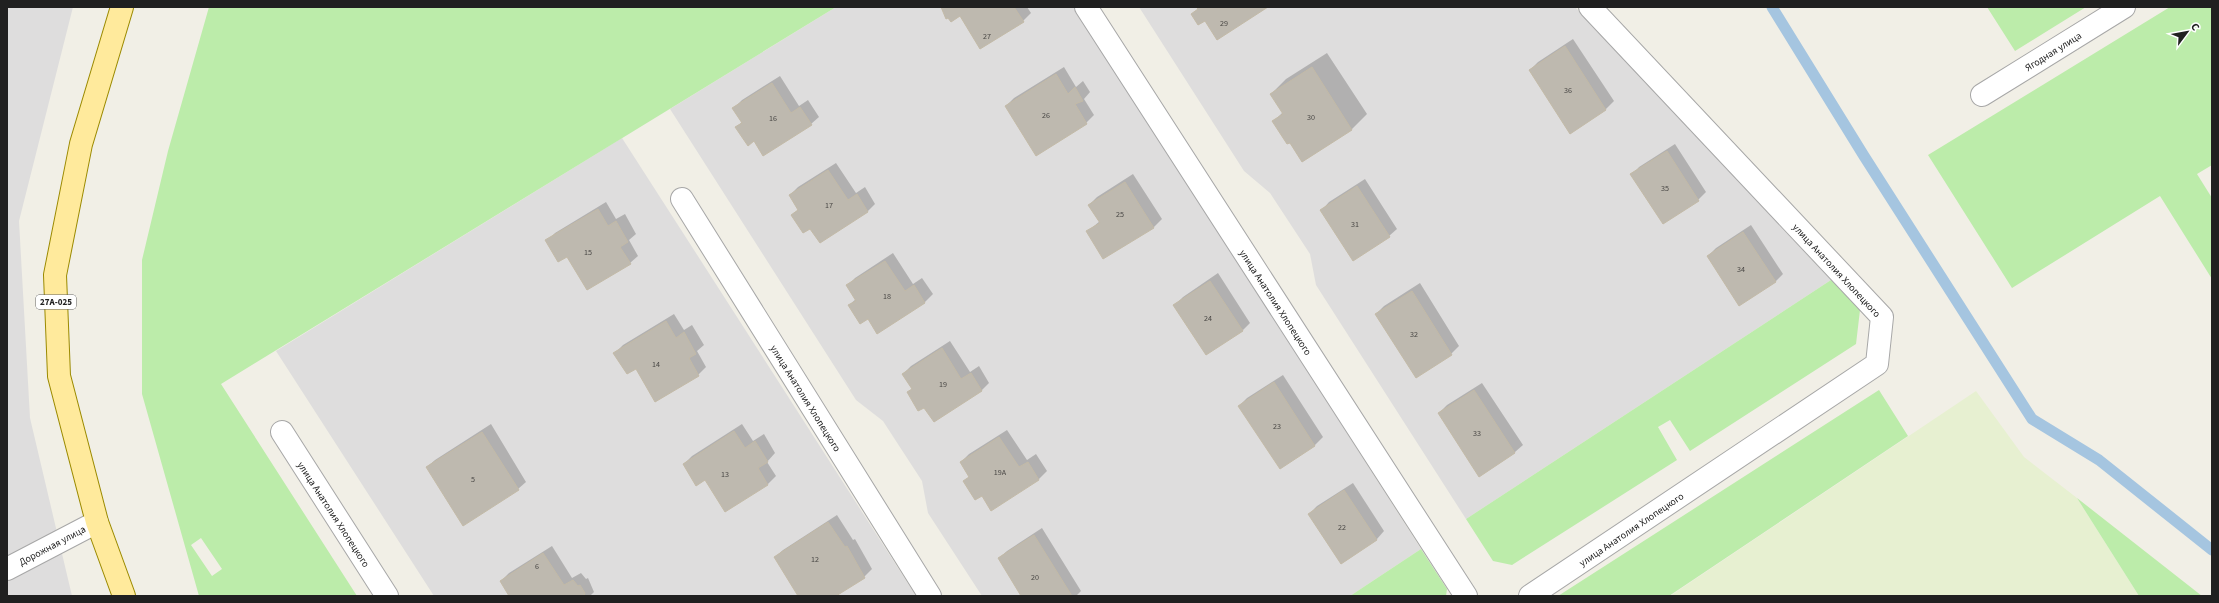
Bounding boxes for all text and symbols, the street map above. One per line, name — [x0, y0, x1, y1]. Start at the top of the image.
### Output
north arrow — [2167, 12, 2207, 52]
house number: 29 — [1220, 18, 1228, 29]
text: С — [2187, 20, 2203, 34]
street label: Ягодная улица — [2023, 29, 2084, 75]
house number: 27 — [983, 31, 991, 42]
house number: 36 — [1564, 85, 1572, 96]
house number: 26 — [1042, 110, 1050, 121]
house number: 30 — [1307, 112, 1315, 123]
house number: 16 — [769, 113, 777, 124]
house number: 35 — [1661, 183, 1669, 194]
house number: 17 — [825, 200, 833, 211]
house number: 25 — [1116, 209, 1124, 220]
house number: 31 — [1351, 219, 1359, 230]
street label: улица Анатолия Хлопецкого — [1789, 221, 1883, 321]
house number: 15 — [584, 247, 592, 258]
street label: улица Анатолия Хлопецкого — [1236, 247, 1315, 358]
house number: 34 — [1737, 264, 1745, 275]
house number: 18 — [883, 291, 891, 302]
road number: 27А-025 — [36, 295, 76, 309]
house number: 24 — [1204, 313, 1212, 324]
house number: 32 — [1410, 329, 1418, 340]
street label: улица Анатолия Хлопецкого — [767, 342, 844, 455]
house number: 14 — [652, 359, 660, 370]
house number: 19 — [939, 379, 947, 390]
house number: 23 — [1273, 421, 1281, 432]
house number: 33 — [1473, 428, 1481, 439]
street label: улица Анатолия Хлопецкого — [294, 459, 373, 570]
house number: 19А — [994, 467, 1007, 478]
house number: 13 — [721, 469, 729, 480]
house number: 5 — [471, 474, 475, 485]
street label: улица Анатолия Хлопецкого — [1576, 490, 1687, 570]
street label: Дорожная улица — [17, 522, 88, 569]
house number: 22 — [1338, 522, 1346, 533]
house number: 12 — [811, 554, 819, 565]
house number: 6 — [535, 561, 539, 572]
house number: 20 — [1031, 572, 1039, 583]

